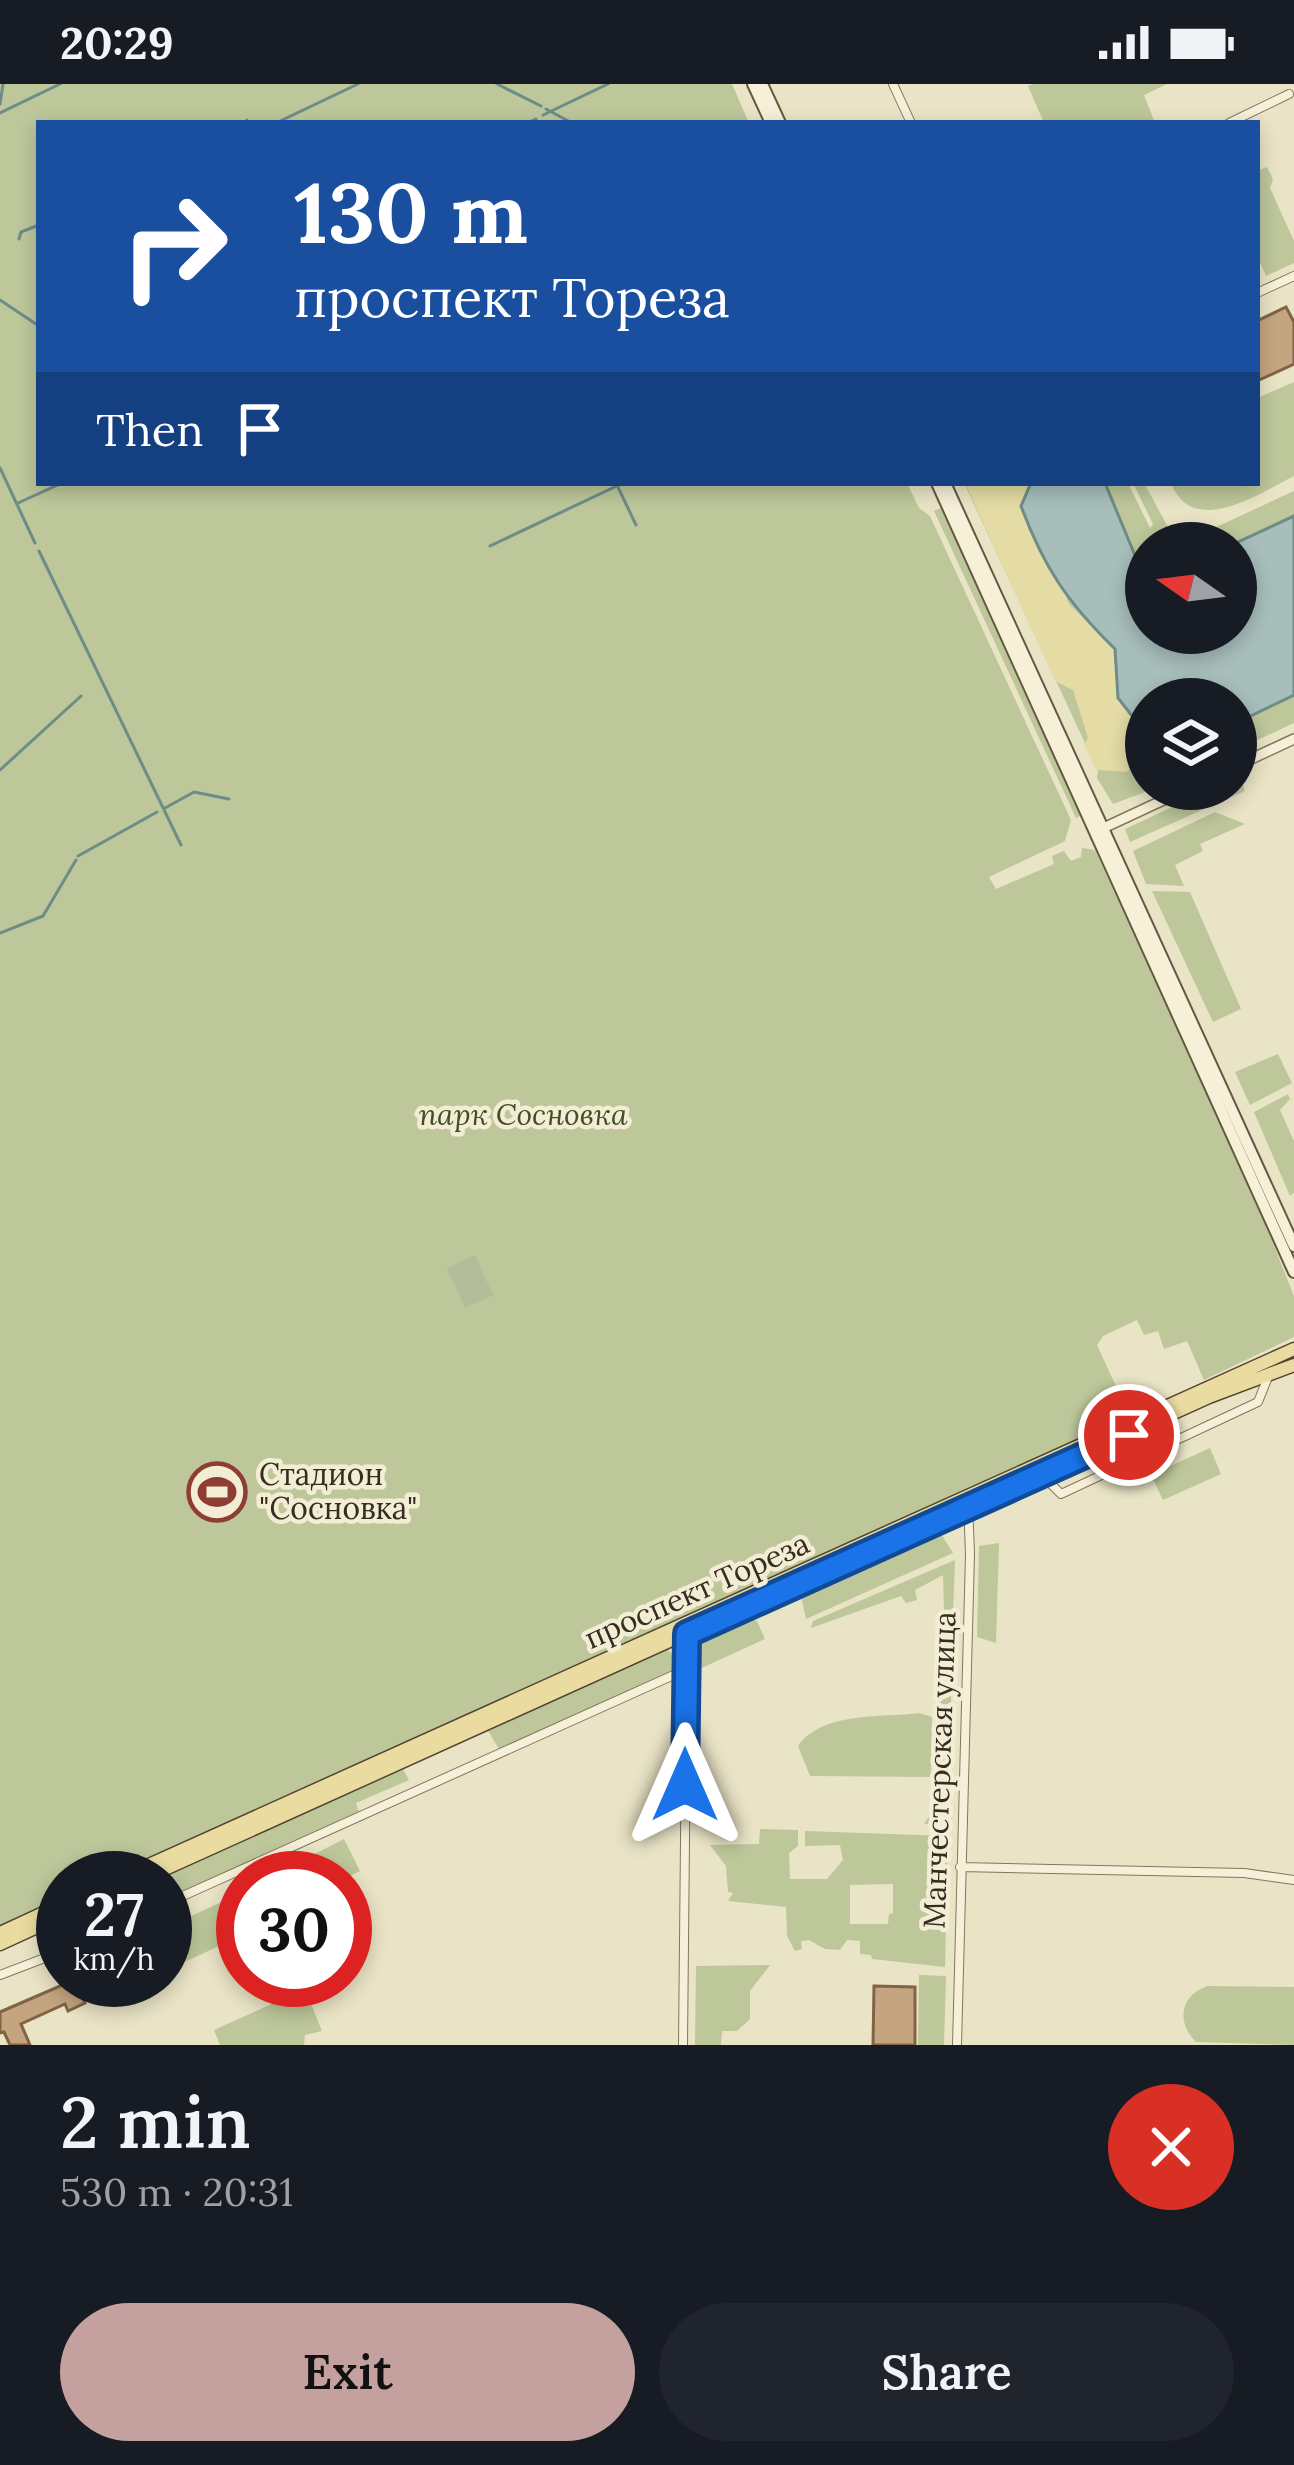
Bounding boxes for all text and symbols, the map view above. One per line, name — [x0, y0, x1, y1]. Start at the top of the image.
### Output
text: 20:29 — [60, 14, 174, 71]
text: 130 m — [294, 158, 528, 266]
icon: right — [96, 168, 252, 324]
text: проспект Тореза — [294, 263, 730, 332]
icon: arrive — [227, 396, 293, 462]
text: Then — [96, 401, 203, 458]
north arrow — [1125, 522, 1257, 654]
map controls — [1125, 522, 1257, 810]
button: layers — [1125, 678, 1257, 810]
park label: парк Сосновка — [419, 1095, 628, 1133]
pin — [1078, 1384, 1180, 1486]
icon: arrive — [1096, 1402, 1162, 1468]
place label: Стадион "Сосновка" — [259, 1455, 417, 1527]
sports icon: Стадион "Сосновка" — [186, 1461, 248, 1523]
street label: проспект Тореза — [578, 1523, 815, 1657]
street label: Манчестерская улица — [914, 1611, 965, 1929]
position arrow — [622, 1722, 748, 1848]
speed limit sign: 30 — [216, 1851, 372, 2007]
text: 27 — [84, 1876, 144, 1952]
text: km/h — [73, 1940, 155, 1978]
text: 2 min — [60, 2076, 251, 2168]
button: close — [1108, 2084, 1234, 2210]
text: 530 m · 20:31 — [60, 2167, 293, 2217]
button: Exit — [60, 2303, 635, 2441]
button: Share — [659, 2303, 1234, 2441]

